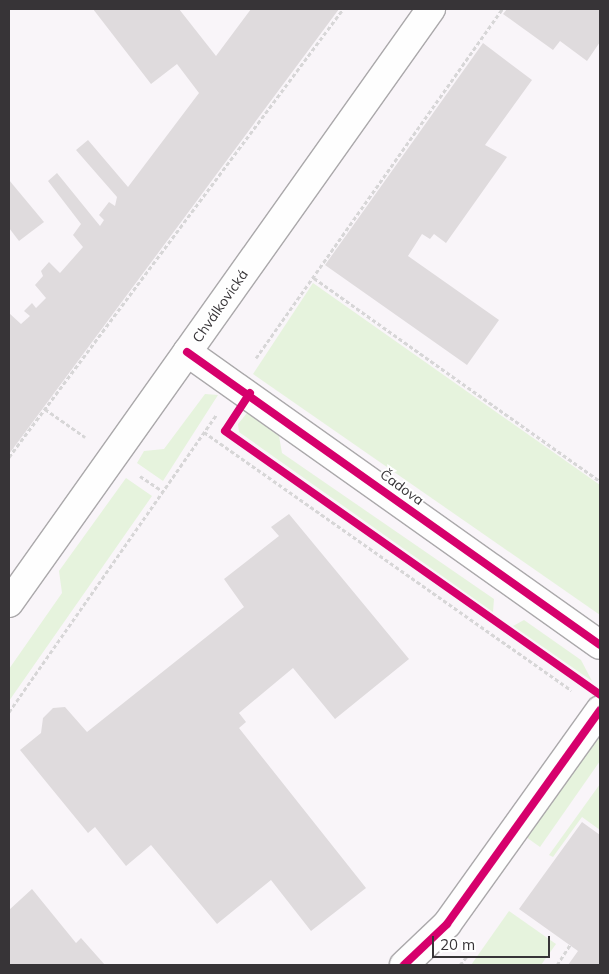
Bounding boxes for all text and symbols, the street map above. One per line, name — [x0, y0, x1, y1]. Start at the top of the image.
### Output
street label: Chválkovická — [189, 266, 251, 346]
street label: Čadova — [377, 466, 427, 508]
scale bar — [434, 926, 552, 958]
text: 20 m — [440, 935, 475, 954]

